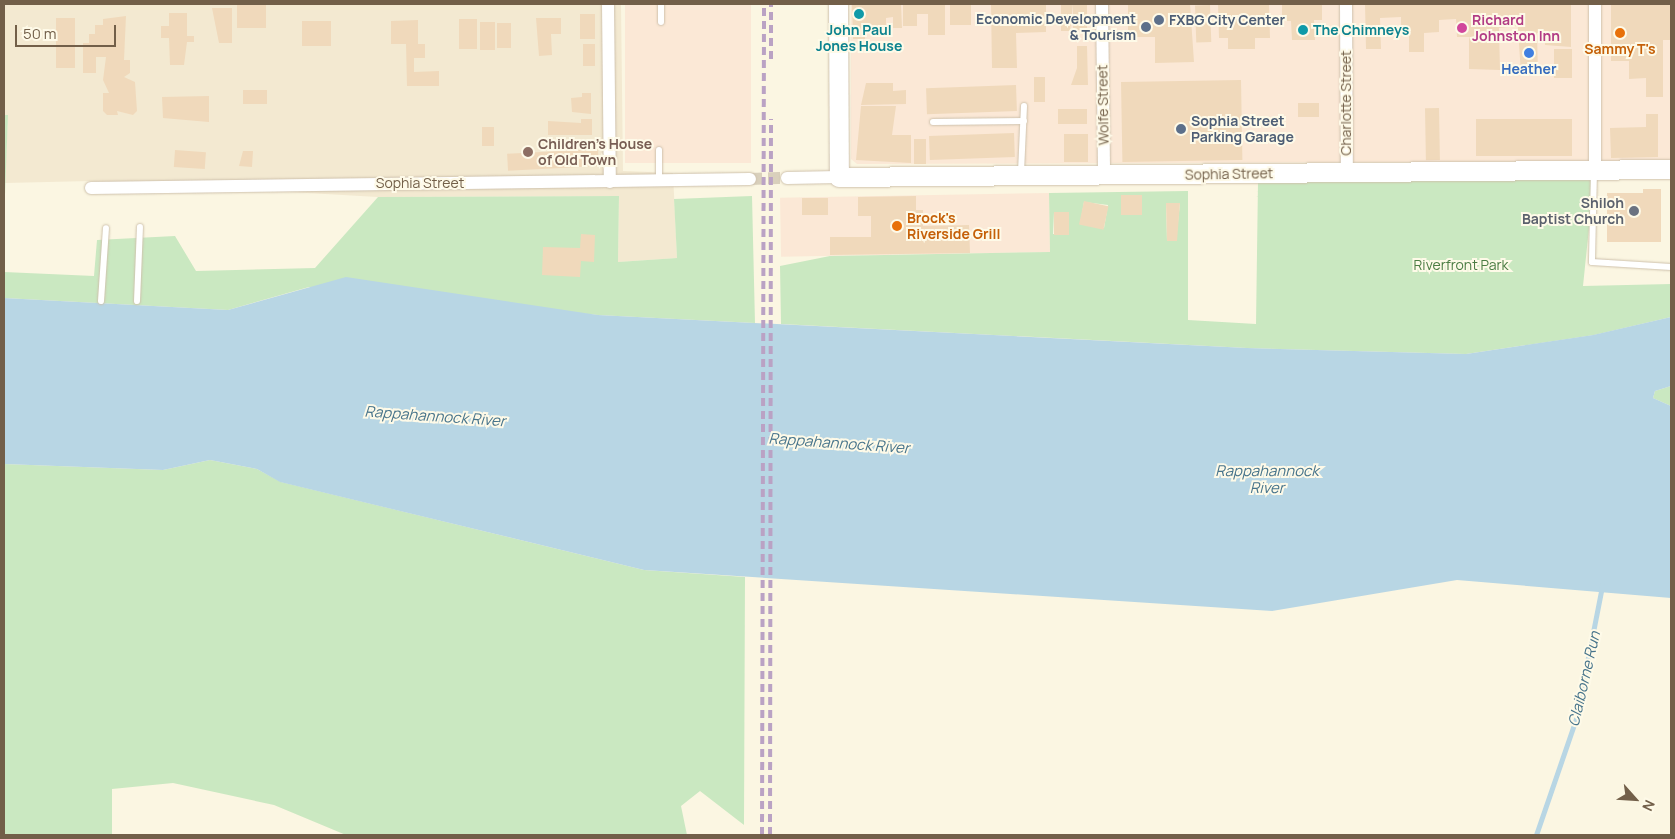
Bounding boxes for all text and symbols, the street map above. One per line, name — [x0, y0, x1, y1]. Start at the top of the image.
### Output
marker: John Paul Jones House — [853, 8, 865, 20]
place label: Economic Development & Tourism — [976, 11, 1136, 44]
place label: FXBG City Center — [1169, 12, 1285, 28]
place label: Richard Johnston Inn — [1472, 12, 1560, 44]
marker: FXBG City Center — [1153, 14, 1165, 26]
scale bar — [18, 15, 119, 47]
marker: Economic Development & Tourism — [1140, 21, 1152, 33]
place label: John Paul Jones House — [816, 22, 902, 54]
place label: The Chimneys — [1313, 22, 1409, 38]
marker: Richard Johnston Inn — [1456, 22, 1468, 34]
text: 50 m — [23, 23, 57, 44]
marker: The Chimneys — [1297, 24, 1309, 36]
marker: Sammy T's — [1614, 27, 1626, 39]
place label: Sammy T's — [1584, 41, 1656, 57]
marker: Heather — [1523, 47, 1535, 59]
street label: Charlotte Street — [1338, 50, 1354, 156]
place label: Heather — [1501, 61, 1557, 77]
street label: Wolfe Street — [1094, 65, 1112, 145]
place label: Sophia Street Parking Garage — [1191, 113, 1294, 146]
marker: Sophia Street Parking Garage — [1175, 123, 1187, 135]
place label: Children's House of Old Town — [538, 136, 652, 168]
marker: Children's House of Old Town — [522, 146, 534, 158]
street label: Sophia Street — [1185, 165, 1273, 183]
street label: Sophia Street — [376, 175, 464, 191]
place label: Shiloh Baptist Church — [1522, 195, 1624, 228]
marker: Shiloh Baptist Church — [1628, 205, 1640, 217]
place label: Brock's Riverside Grill — [907, 210, 1000, 242]
marker: Brock's Riverside Grill — [891, 220, 903, 232]
park label: Riverfront Park — [1414, 257, 1508, 273]
water label: Rappahannock River — [364, 402, 506, 430]
water label: Rappahannock River — [768, 429, 910, 457]
water label: Rappahannock River — [1215, 461, 1319, 496]
water label: Claiborne Run — [1564, 630, 1604, 728]
north arrow — [1610, 774, 1660, 824]
text: N — [1638, 797, 1660, 814]

